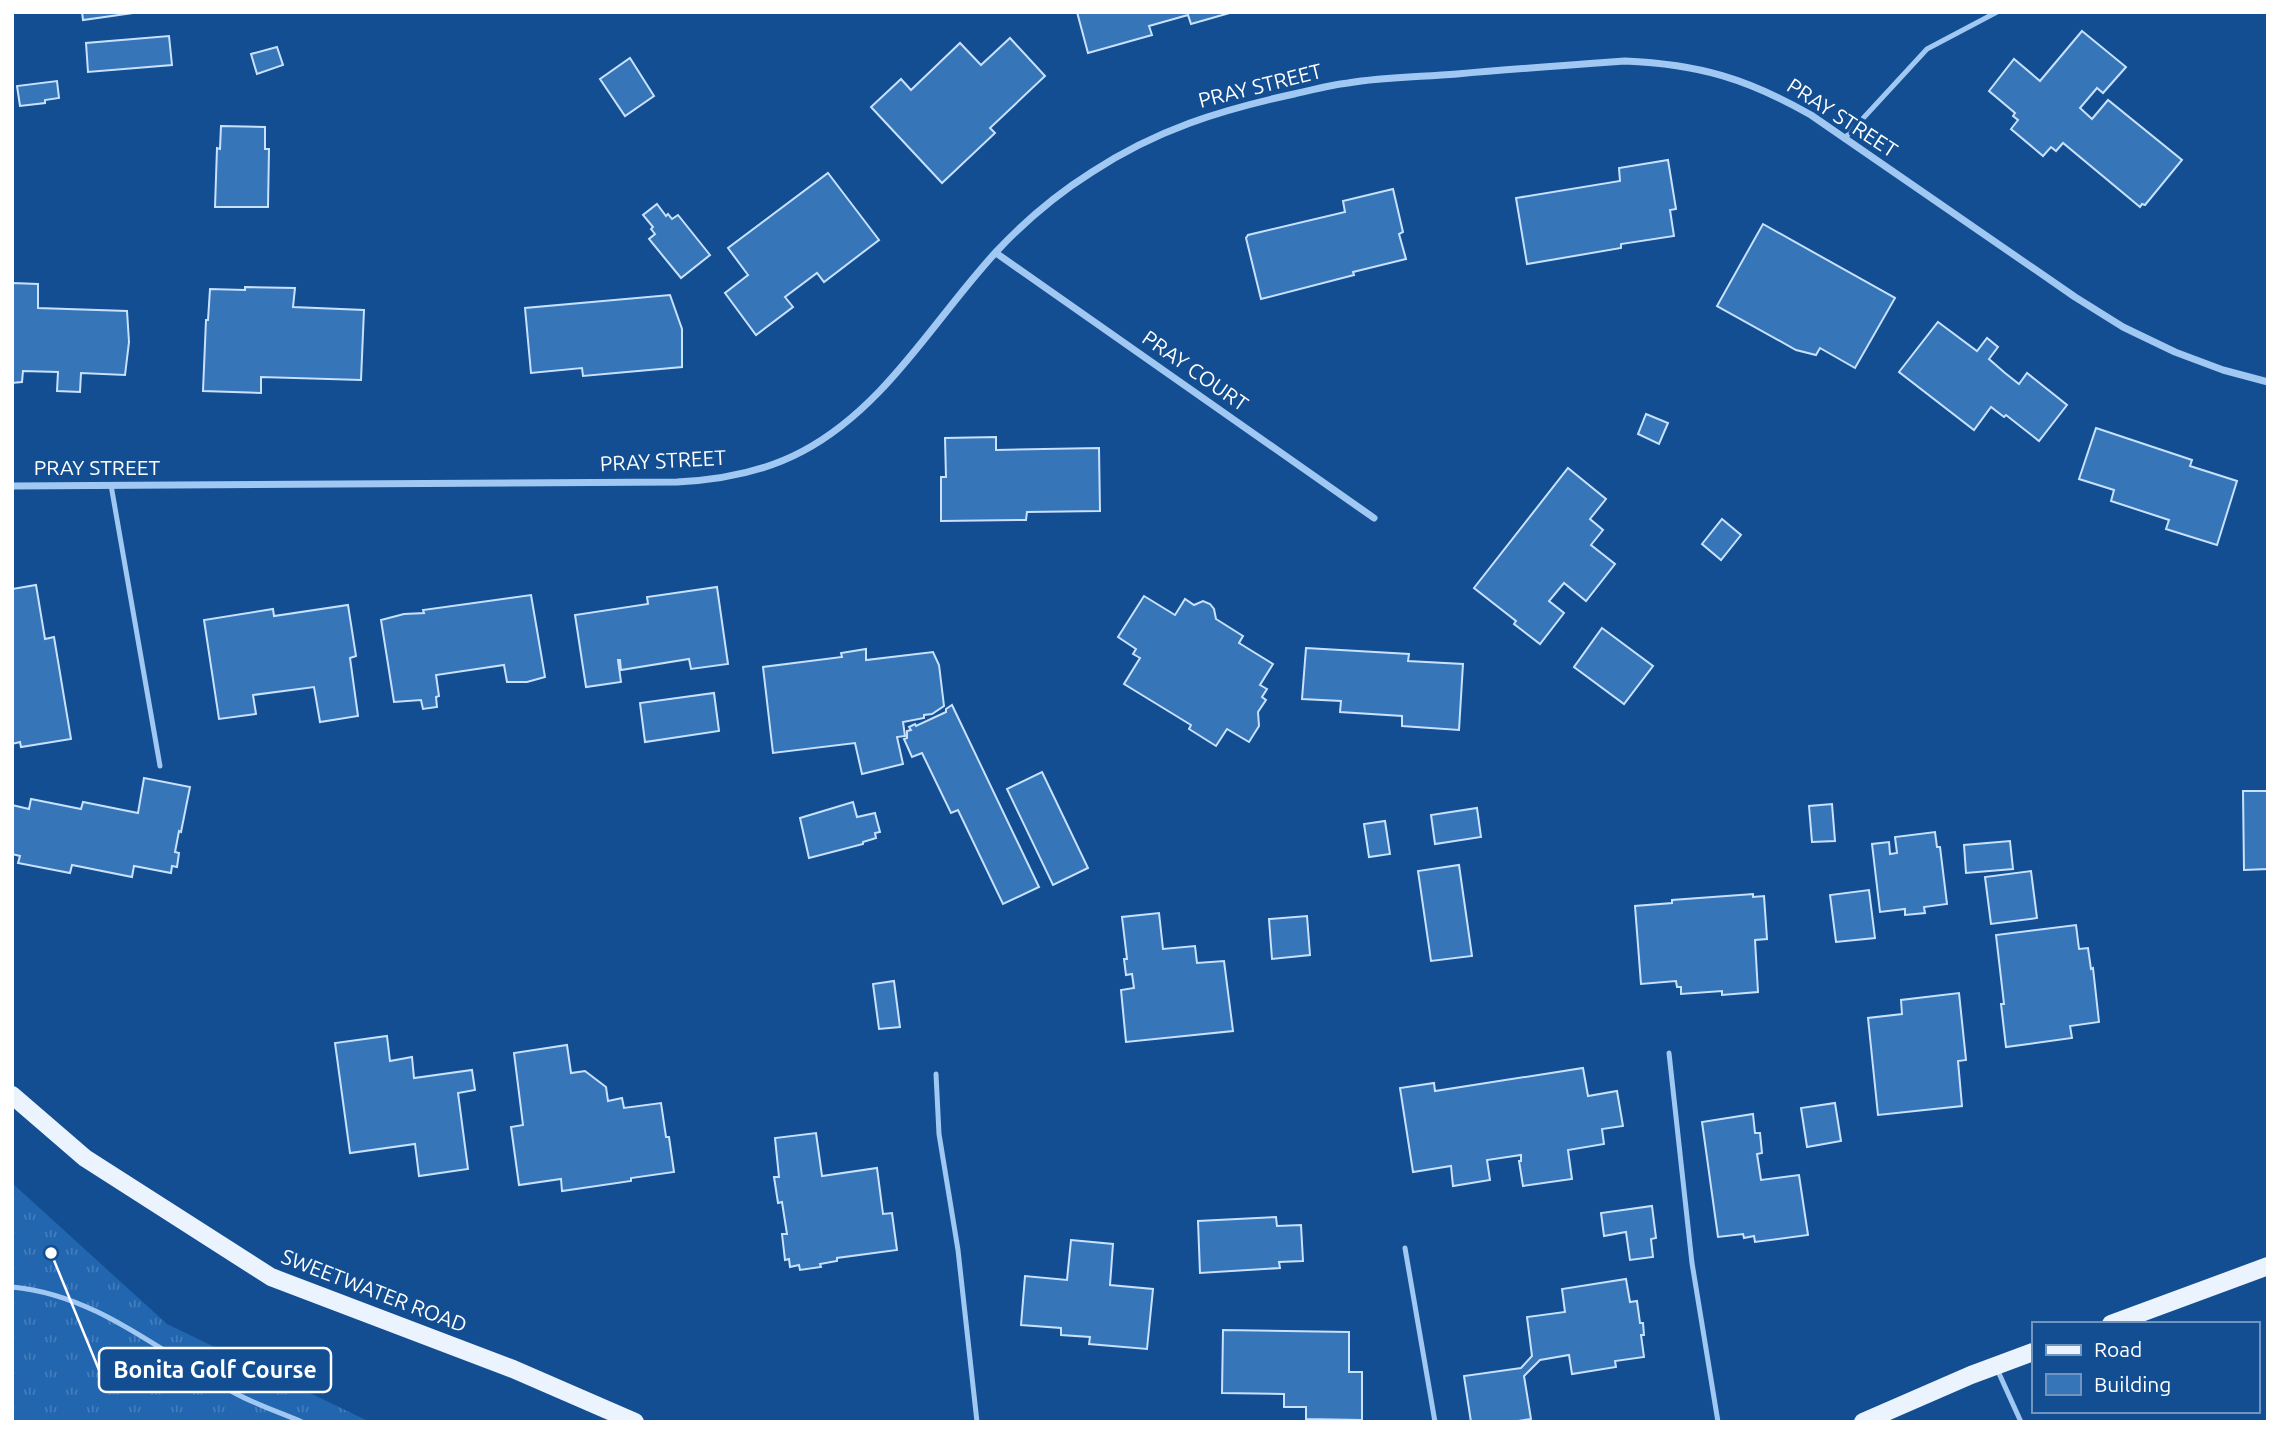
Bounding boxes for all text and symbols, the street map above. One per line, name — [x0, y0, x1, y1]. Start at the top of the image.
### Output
street label: PRAY STREET — [1196, 58, 1324, 112]
street label: PRAY STREET — [1783, 73, 1902, 162]
street label: PRAY COURT — [1138, 325, 1253, 416]
street label: PRAY STREET — [599, 445, 727, 475]
street label: PRAY STREET — [34, 455, 161, 479]
street label: SWEETWATER ROAD — [278, 1244, 470, 1337]
legend — [2032, 1322, 2259, 1413]
text: Road — [2094, 1337, 2142, 1361]
callout: Bonita Golf Course — [99, 1348, 331, 1392]
text: Bonita Golf Course — [113, 1357, 317, 1382]
text: Building — [2094, 1372, 2171, 1396]

